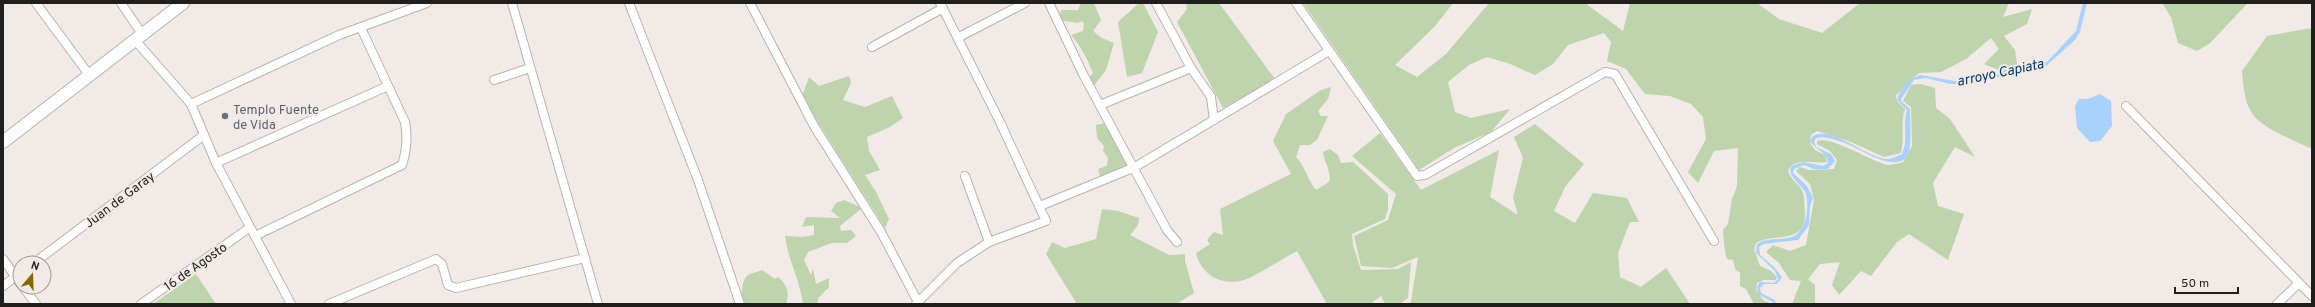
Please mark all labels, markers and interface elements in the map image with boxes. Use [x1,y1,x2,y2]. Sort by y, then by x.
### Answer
water label: arroyo Capiata [1955,56,2046,91]
place label: Templo Fuente de Vida [233,103,319,134]
marker: Templo Fuente de Vida [220,111,230,121]
street label: Juan de Garay [82,169,159,232]
street label: 16 de Agosto [161,240,231,295]
north arrow [12,255,52,295]
text: N [29,259,41,274]
scale bar [2175,269,2238,295]
text: 50 m [2181,276,2209,292]

